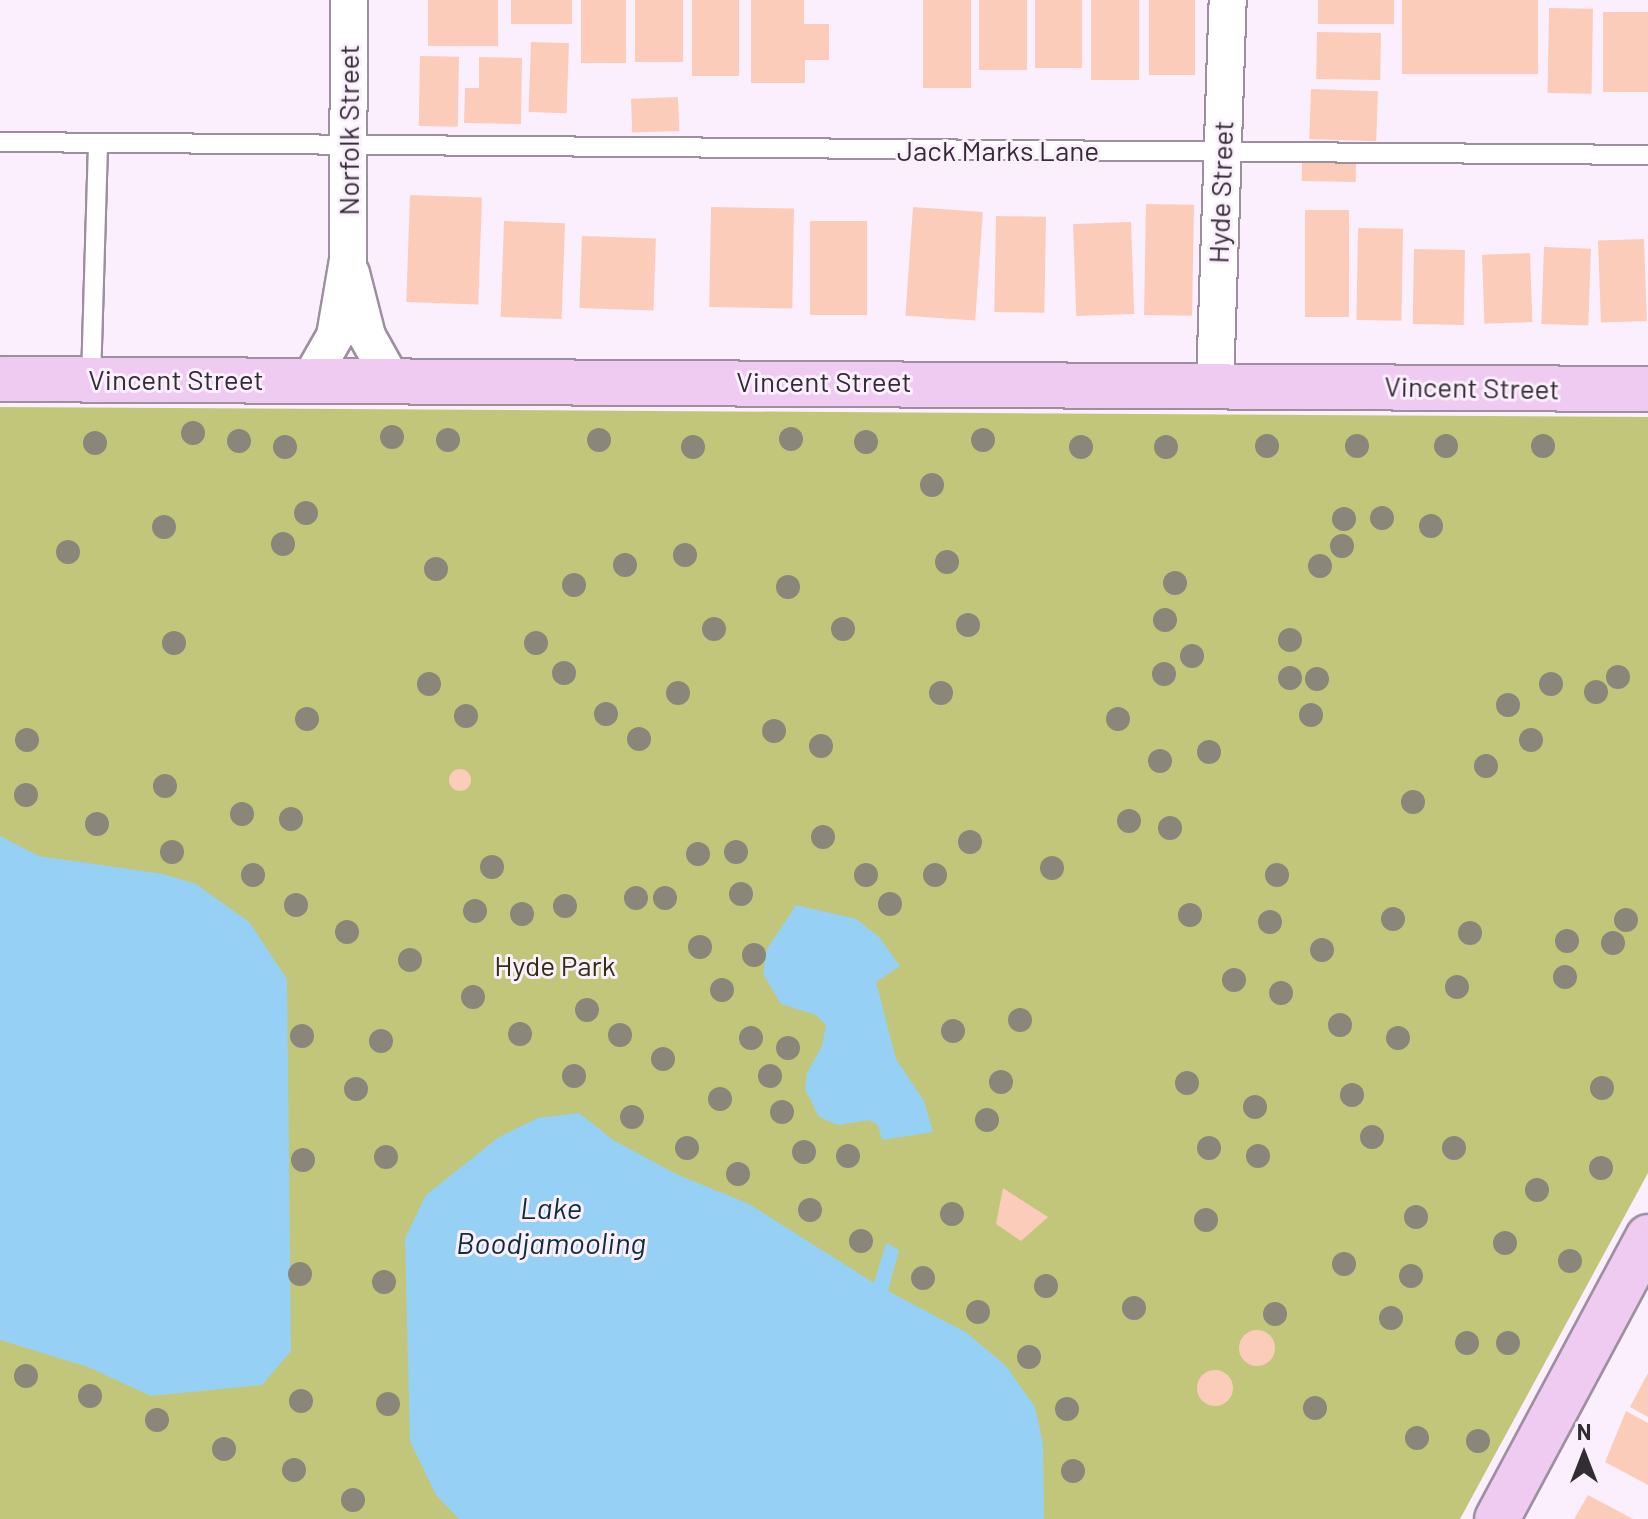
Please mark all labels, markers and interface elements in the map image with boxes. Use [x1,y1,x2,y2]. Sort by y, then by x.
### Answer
street label: Norfolk Street [331,44,365,216]
street label: Hyde Street [1201,120,1239,264]
street label: Jack Marks Lane [897,133,1099,167]
street label: Vincent Street [88,362,264,396]
street label: Vincent Street [736,364,912,398]
street label: Vincent Street [1384,369,1560,405]
park label: Hyde Park [494,948,616,982]
water label: Lake Boodjamooling [456,1189,646,1260]
north arrow [1544,1415,1624,1495]
text: N [1577,1418,1591,1444]

